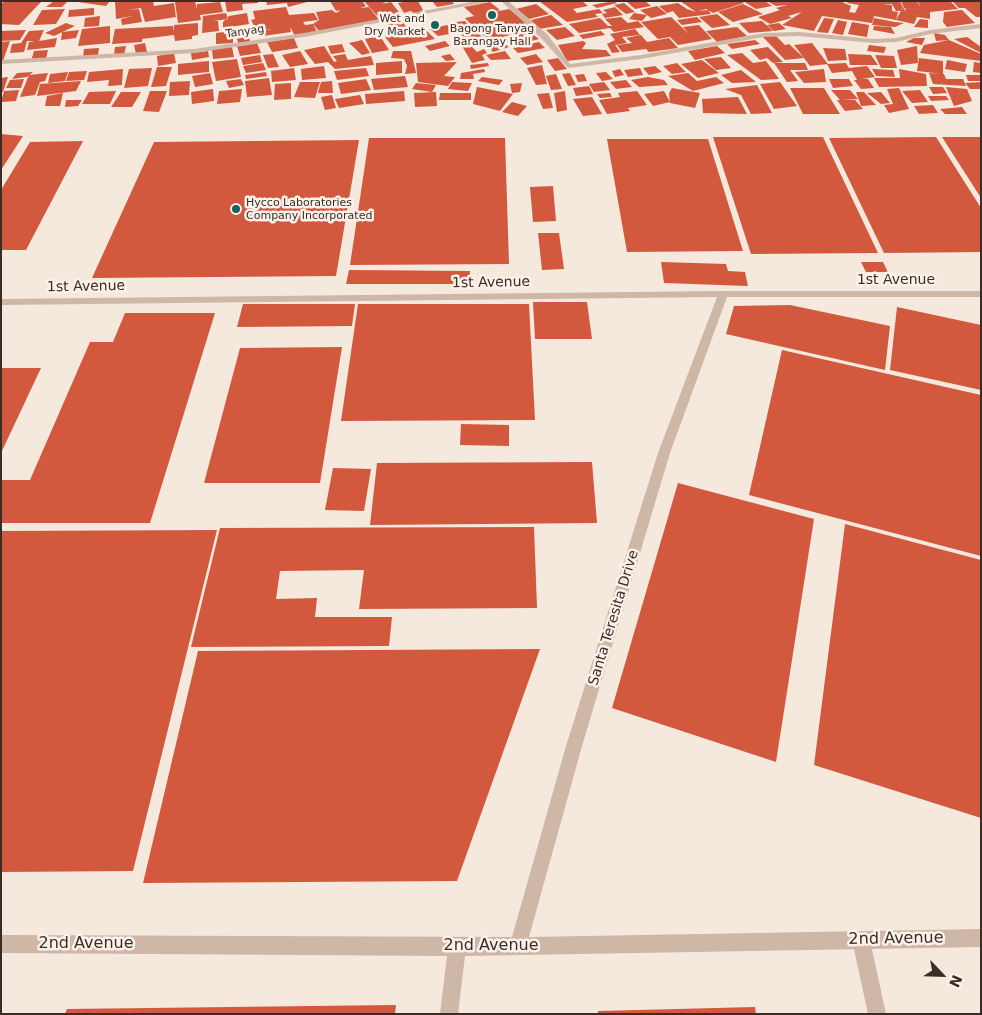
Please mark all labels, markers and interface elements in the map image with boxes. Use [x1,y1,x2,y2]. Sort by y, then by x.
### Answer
marker: Bagong Tanyag Barangay Hall [486,9,498,21]
place label: Wet and Dry Market [364,12,425,38]
marker: Wet and Dry Market [429,19,441,31]
place label: Bagong Tanyag Barangay Hall [450,22,534,48]
street label: Tanyag [225,23,265,41]
place label: Hycco Laboratories Company Incorporated [246,196,372,222]
marker: Hycco Laboratories Company Incorporated [230,203,242,215]
street label: 1st Avenue [857,272,935,288]
street label: 1st Avenue [452,274,530,292]
street label: 1st Avenue [47,278,125,296]
street label: Santa Teresita Drive [585,548,643,688]
street label: 2nd Avenue [848,929,944,949]
street label: 2nd Avenue [38,934,134,954]
street label: 2nd Avenue [443,936,539,956]
north arrow [917,950,967,1000]
text: N [946,972,965,990]

